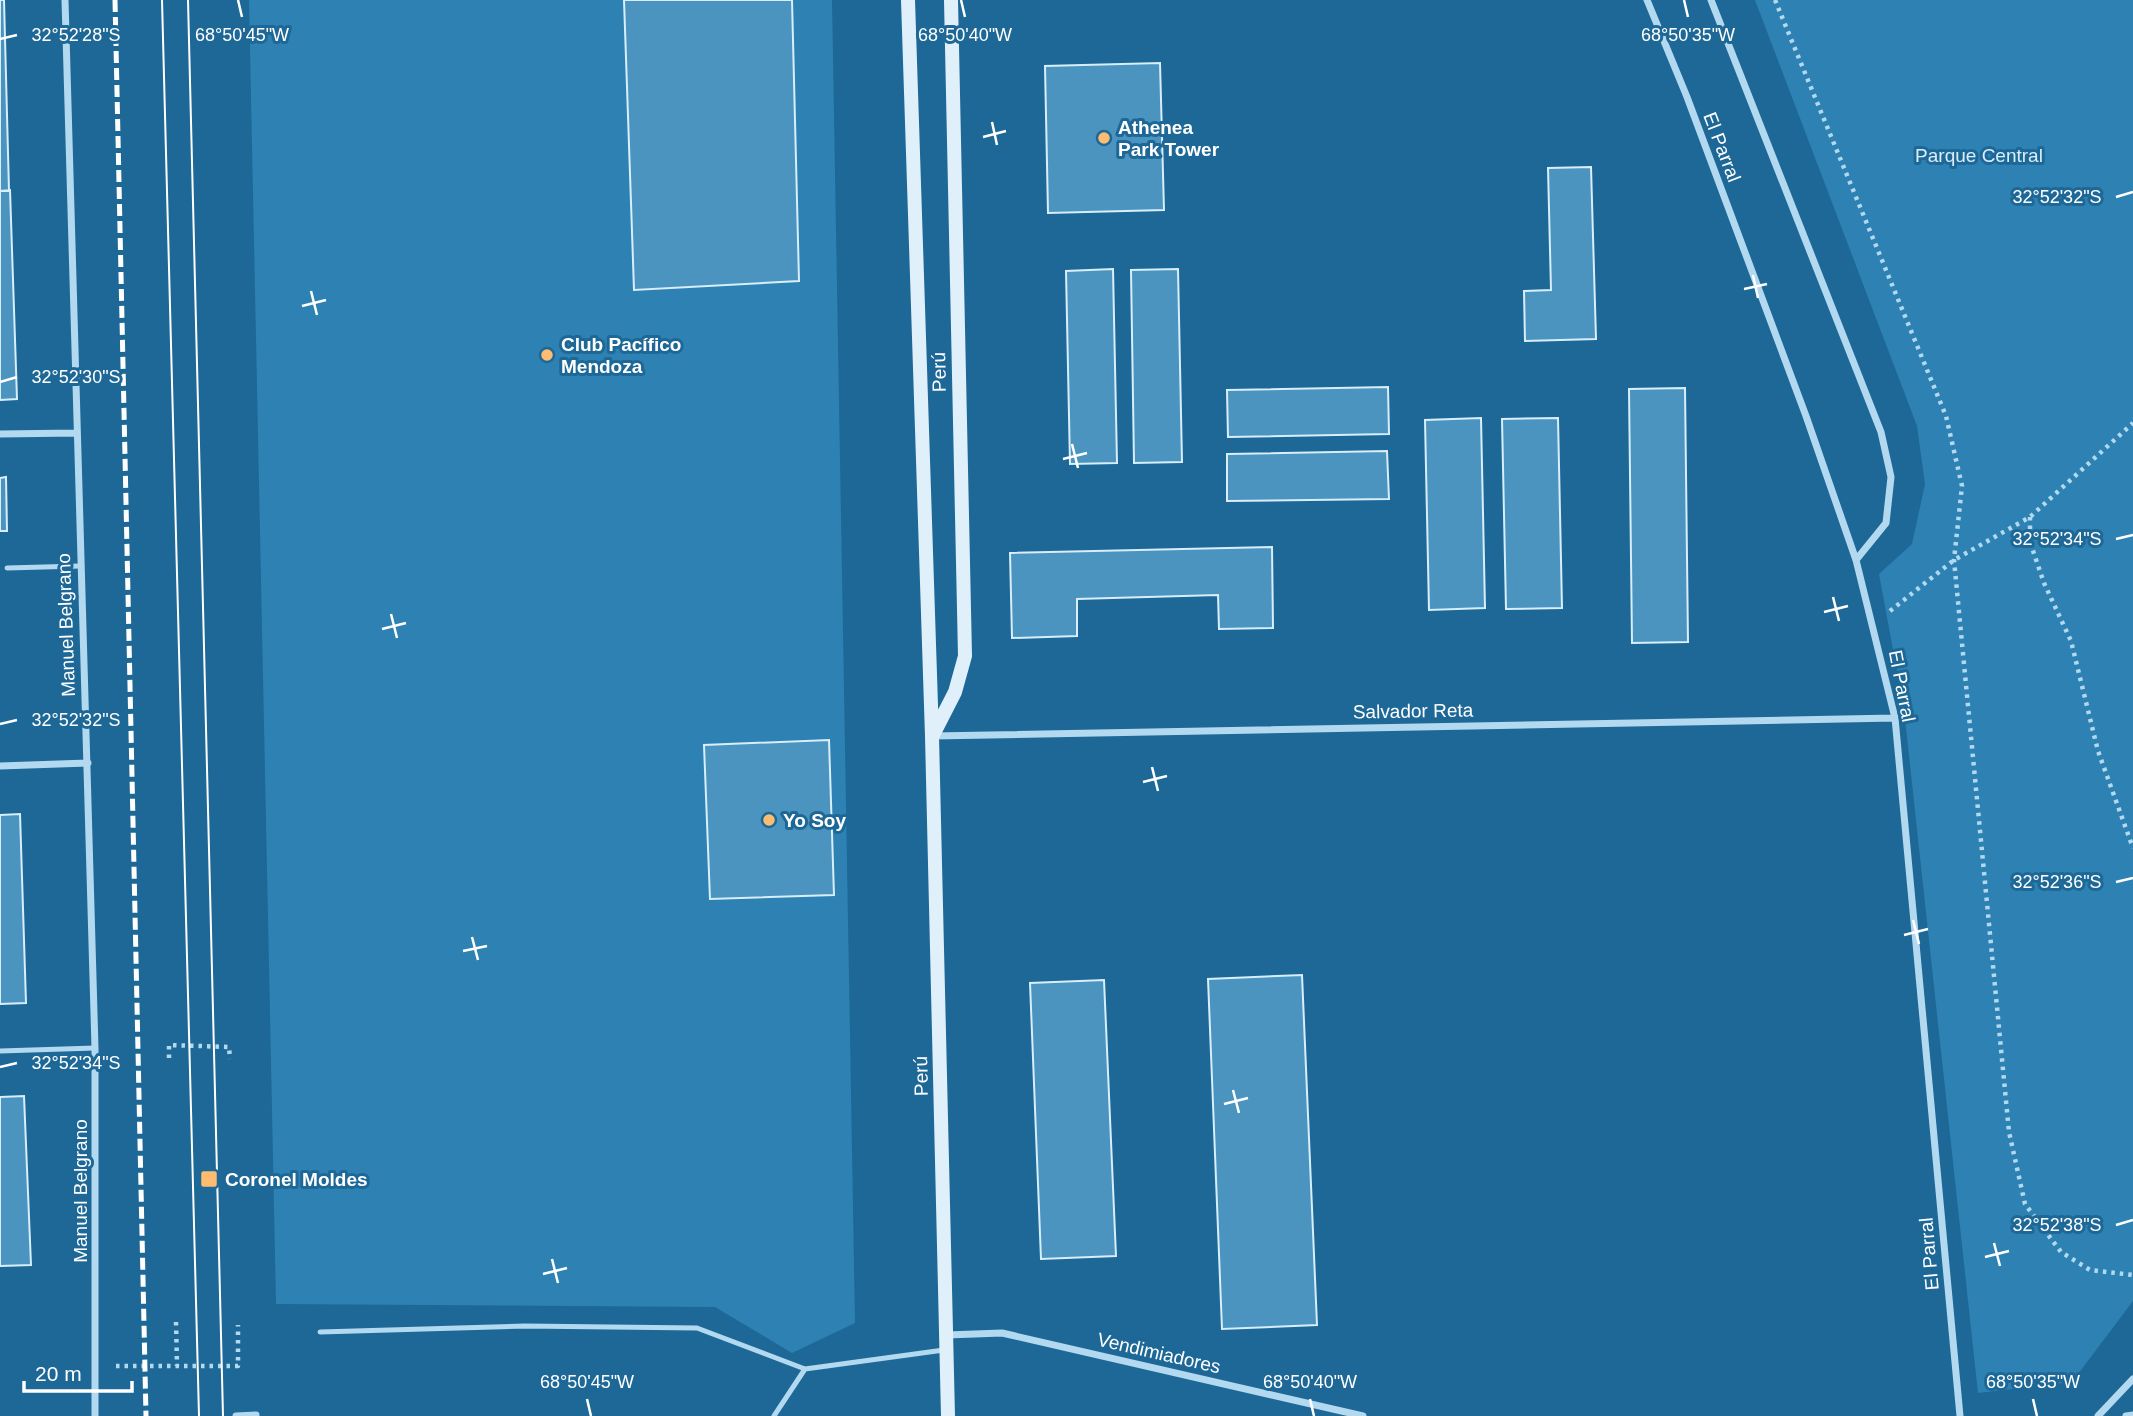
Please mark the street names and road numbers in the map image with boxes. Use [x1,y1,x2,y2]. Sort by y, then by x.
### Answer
street label: El Parral [1699,109,1745,185]
street label: Perú [928,352,950,392]
street label: Manuel Belgrano [53,553,79,697]
street label: El Parral [1885,648,1919,724]
street label: Salvador Reta [1353,699,1474,723]
street label: Perú [910,1056,932,1096]
street label: Manuel Belgrano [70,1119,91,1263]
street label: El Parral [1915,1217,1943,1291]
street label: Vendimiadores [1095,1329,1223,1377]

